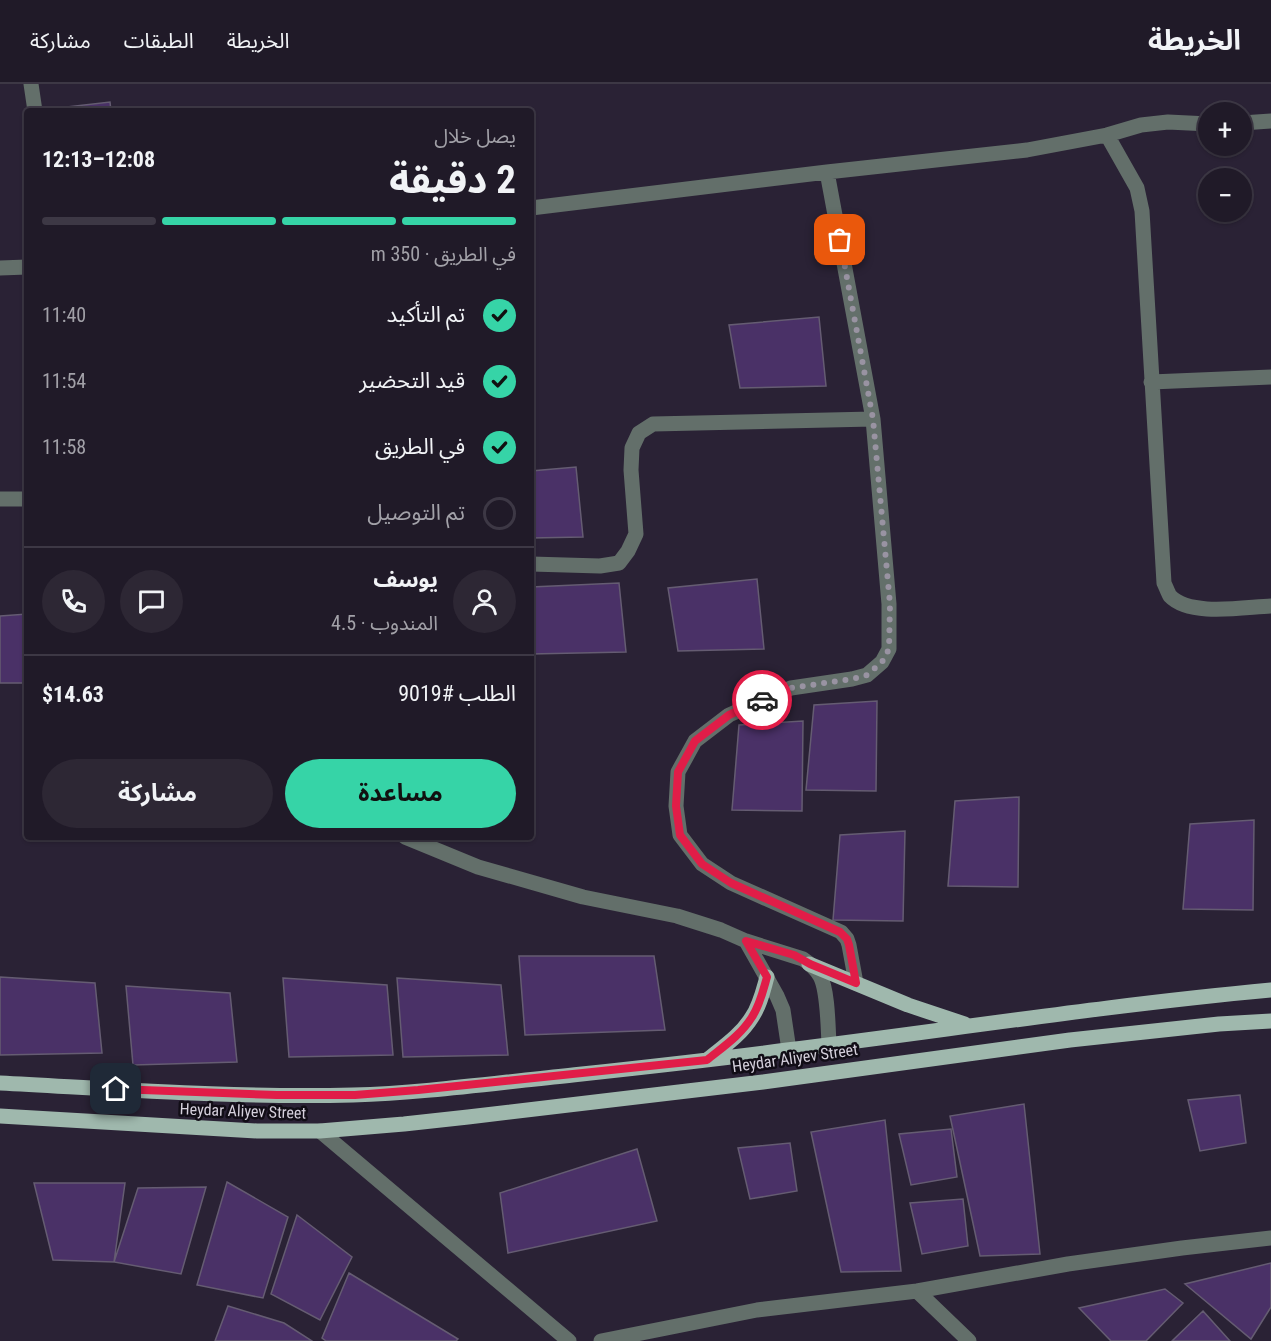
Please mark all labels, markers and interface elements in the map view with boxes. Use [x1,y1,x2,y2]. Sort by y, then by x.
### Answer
text: الخريطة [1148,24,1241,57]
text: مشاركة [30,29,91,53]
text: الطبقات [124,29,194,53]
text: الخريطة [227,29,290,53]
map controls [1198,102,1252,222]
button: + [1198,102,1252,156]
text: يصل خلال [434,124,516,148]
text: 12:08–12:13 [42,147,155,172]
text: 2 دقيقة [389,157,516,203]
button: − [1198,168,1252,222]
pin [814,214,865,265]
icon: bag [823,223,856,256]
text: في الطريق · 350 m [371,242,516,266]
icon: check [483,299,516,332]
text: تم التأكيد [387,302,465,327]
text: 11:40 [42,303,86,327]
icon: check [483,365,516,398]
text: قيد التحضير [359,368,465,393]
text: 11:54 [42,369,86,393]
icon: check [483,431,516,464]
text: في الطريق [375,434,465,459]
text: 11:58 [42,435,86,459]
text: تم التوصيل [367,500,465,525]
text: يوسف [373,567,438,592]
button: phone [42,570,105,633]
button: chat [120,570,183,633]
button: person [453,570,516,633]
text: المندوب · 4.5 [331,611,438,635]
courier [732,670,792,730]
text: الطلب #9019 [398,681,516,706]
text: $14.63 [42,682,104,707]
icon: car [746,684,779,717]
button: مشاركة [42,759,273,828]
button: مساعدة [285,759,516,828]
street label: Heydar Aliyev Street [731,1040,859,1076]
pin [90,1063,141,1114]
icon: home [99,1072,132,1105]
street label: Heydar Aliyev Street [179,1099,307,1123]

